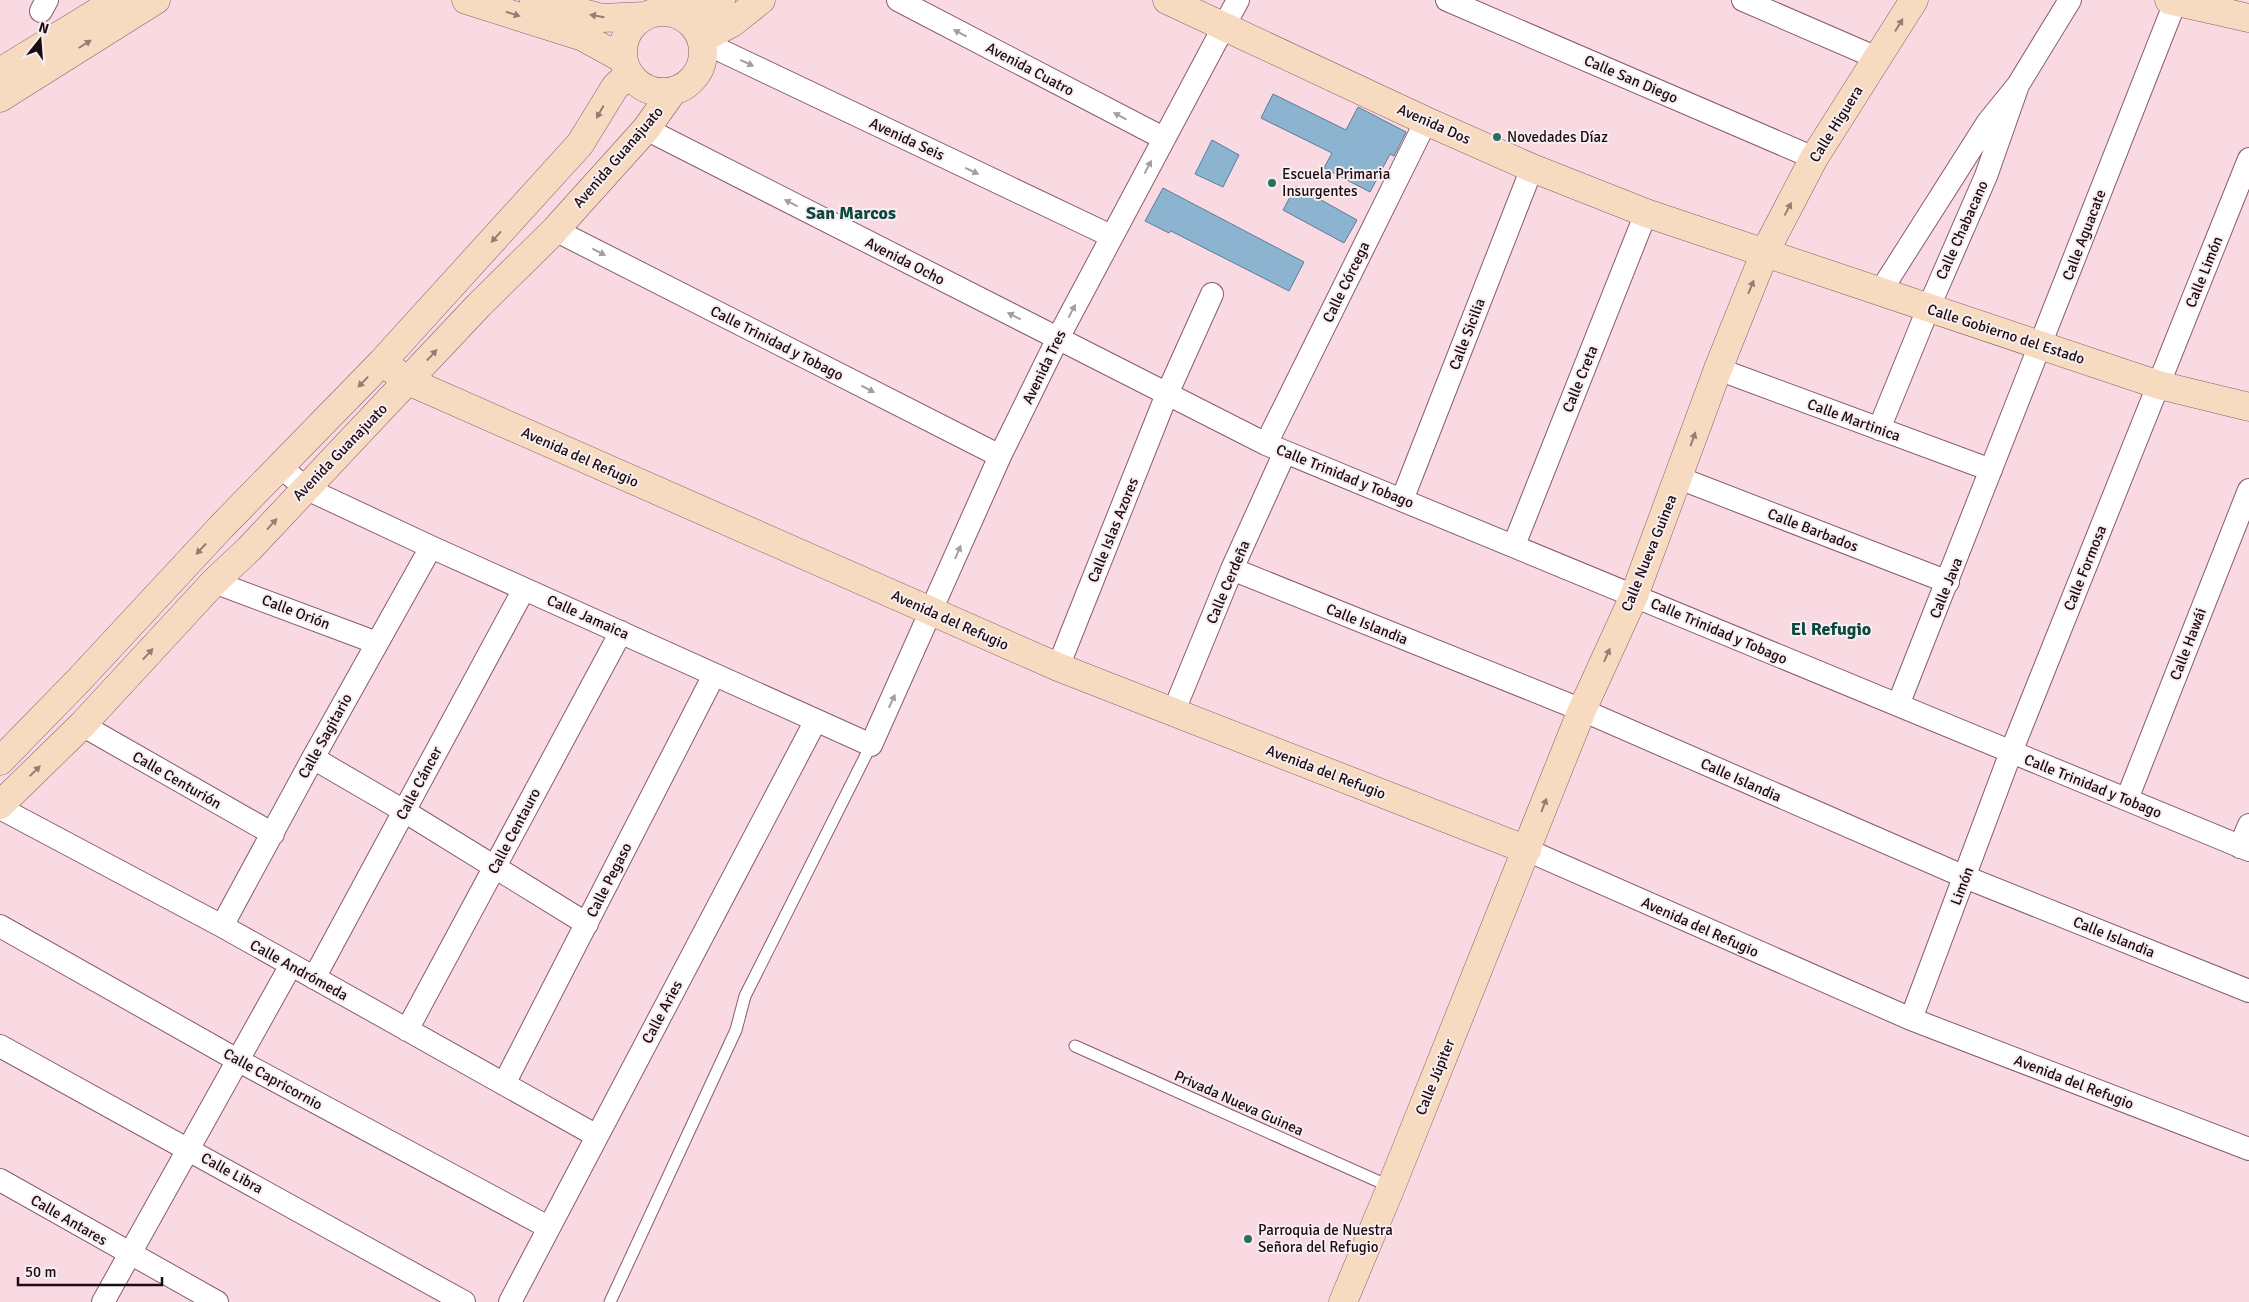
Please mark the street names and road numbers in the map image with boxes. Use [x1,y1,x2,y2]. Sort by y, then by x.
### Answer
street label: Avenida Cuatro [983,38,1077,100]
street label: Calle San Diego [1581,51,1681,107]
street label: Calle Higuera [1805,82,1867,166]
street label: Avenida Dos [1395,100,1474,148]
street label: Avenida Guanajuato [569,103,667,211]
street label: Avenida Seis [867,114,948,164]
street label: Calle Chabacano [1932,177,1992,282]
street label: Calle Aguacate [2058,187,2110,283]
street label: Avenida Ocho [862,233,948,289]
street label: Calle Limón [2182,234,2226,310]
street label: Calle Córcega [1319,239,1373,325]
street label: Calle Sicilia [1445,296,1489,372]
street label: Calle Gobierno del Estado [1925,300,2087,368]
street label: Calle Trinidad y Tobago [708,302,847,384]
street label: Avenida Tres [1018,327,1070,407]
street label: Calle Creta [1558,343,1602,415]
street label: Calle Martinica [1805,395,1903,445]
street label: Avenida Guanajuato [289,400,391,504]
street label: Avenida del Refugio [519,423,642,491]
street label: Calle Trinidad y Tobago [1274,440,1417,512]
street label: Calle Islas Azores [1084,475,1142,585]
street label: Calle Nueva Guinea [1617,492,1681,614]
street label: Calle Barbados [1765,504,1861,556]
street label: Calle Formosa [2060,523,2110,613]
street label: Calle Cerdeña [1202,538,1254,626]
street label: Calle Java [1926,555,1966,621]
street label: Avenida del Refugio [889,586,1012,654]
street label: Calle Orión [259,591,333,633]
street label: Calle Jamaica [544,591,632,643]
street label: Calle Trinidad y Tobago [1648,594,1790,668]
street label: Calle Islandia [1323,599,1411,649]
street label: Calle Hawái [2166,605,2210,683]
street label: Calle Sagitario [294,690,356,782]
street label: Avenida del Refugio [1264,741,1389,803]
street label: Calle Cáncer [392,743,446,823]
street label: Calle Centurión [129,747,225,813]
street label: Calle Trinidad y Tobago [2022,750,2165,822]
street label: Calle Islandia [1698,754,1784,806]
street label: Calle Centauro [484,785,544,877]
street label: Calle Pegaso [583,839,636,920]
street label: Limón [1947,864,1977,908]
street label: Avenida del Refugio [1639,893,1762,961]
street label: Calle Islandia [2070,912,2158,962]
street label: Calle Andrómeda [247,936,351,1004]
street label: Calle Aries [638,977,686,1047]
street label: Calle Júpiter [1412,1036,1459,1118]
street label: Calle Capricornio [220,1044,326,1114]
street label: Avenida del Refugio [2012,1051,2137,1113]
street label: Privada Nueva Guinea [1172,1066,1306,1140]
street label: Calle Libra [198,1149,266,1197]
street label: Calle Antares [28,1191,111,1249]

